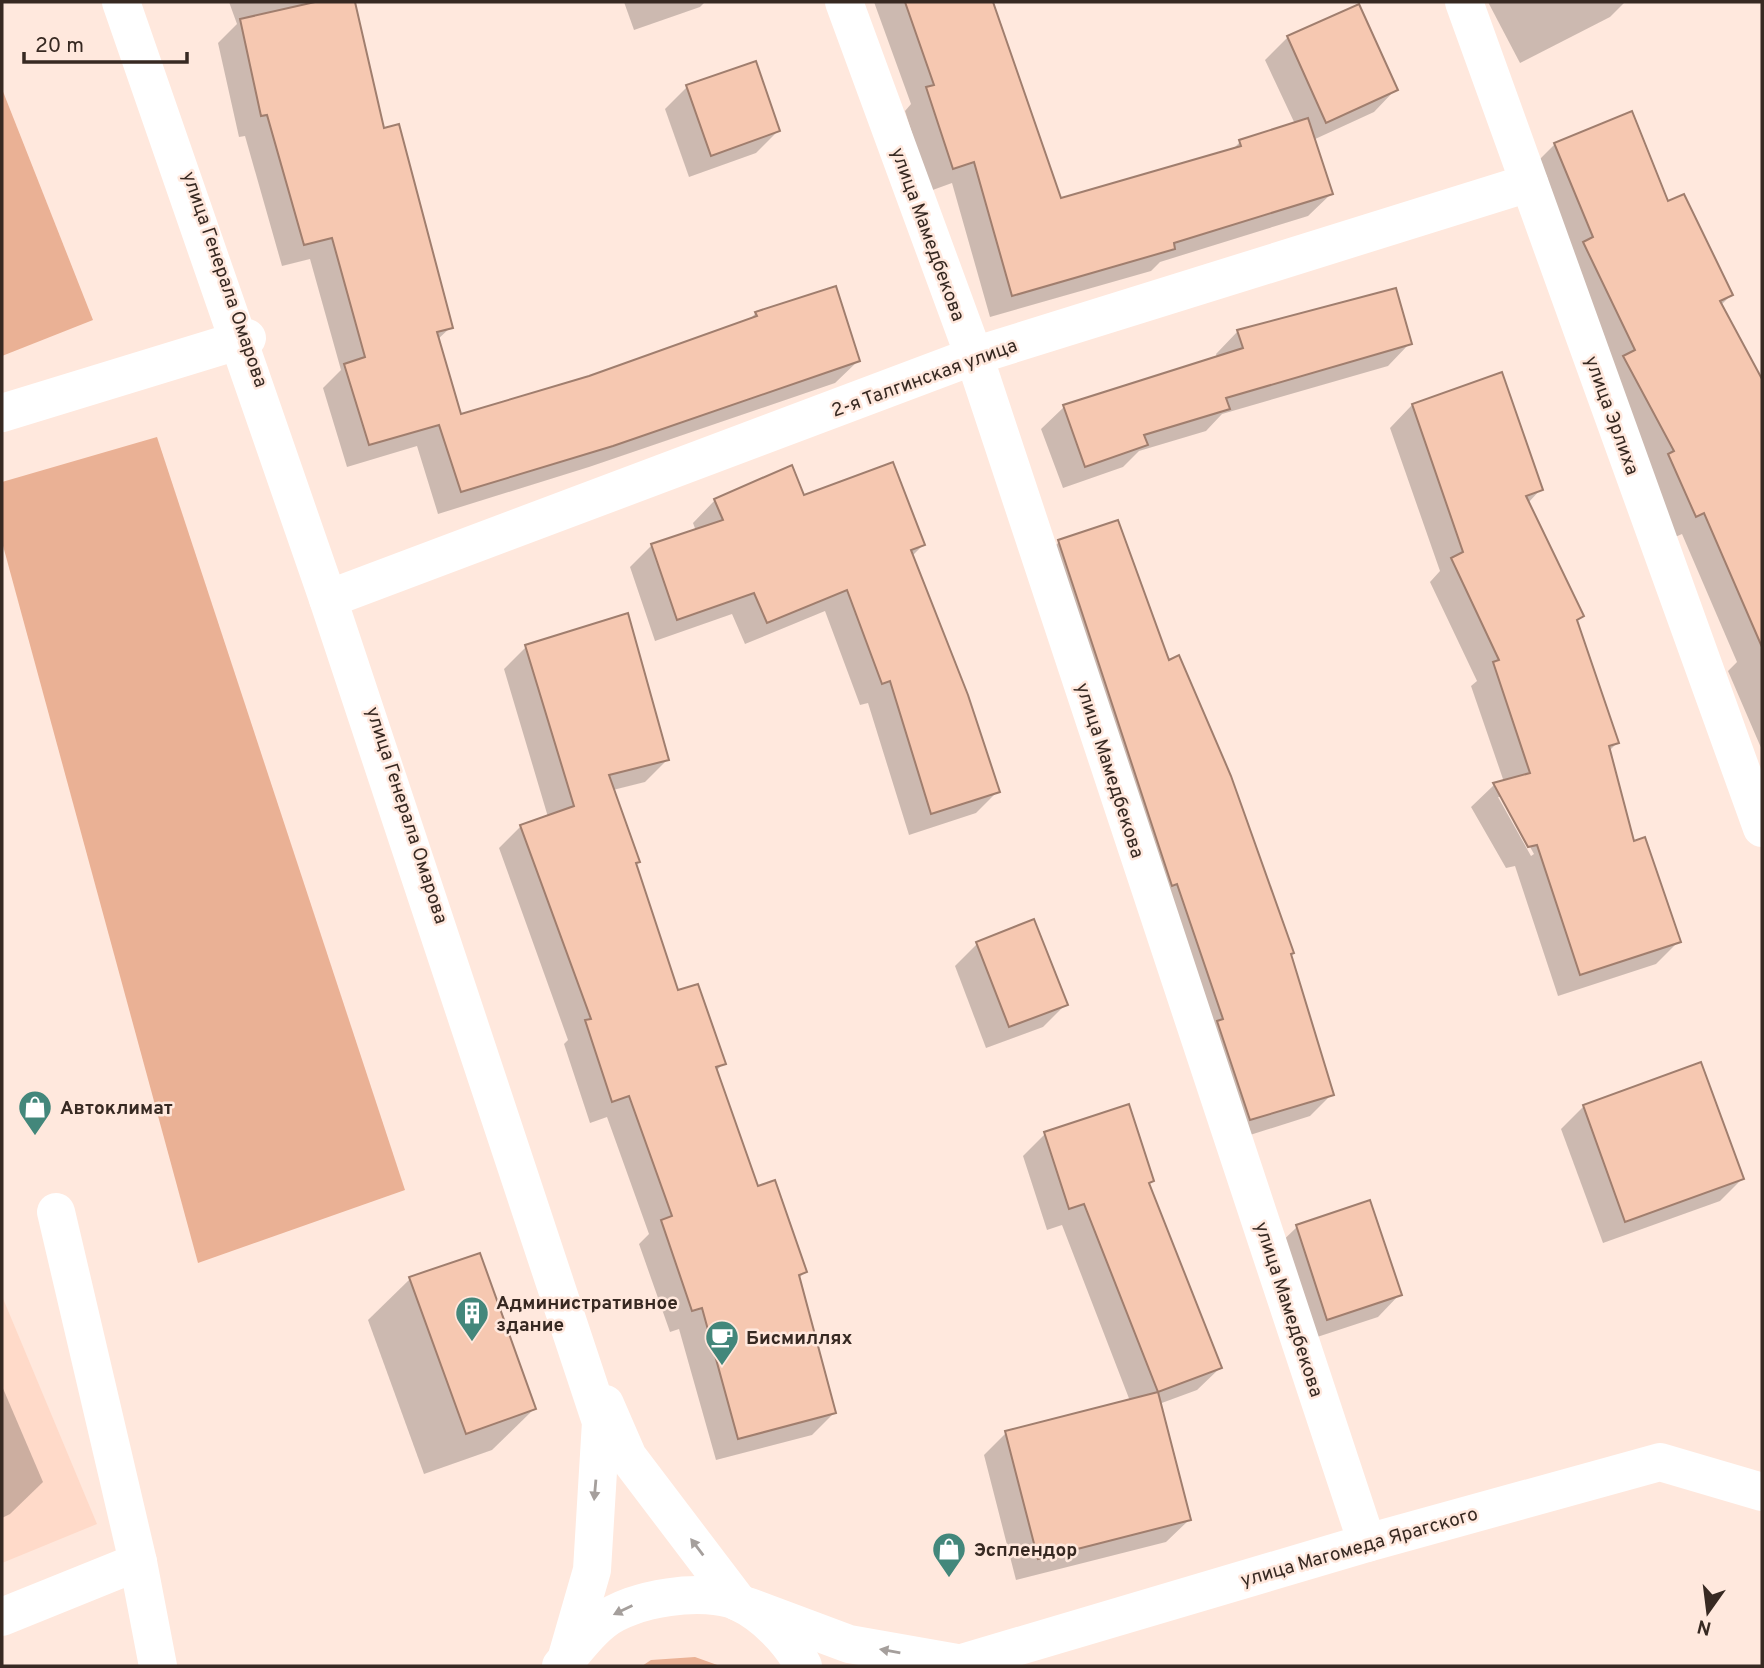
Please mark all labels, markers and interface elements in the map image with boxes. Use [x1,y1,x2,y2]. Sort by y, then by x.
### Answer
scale bar [24,21,187,65]
text: 20 m [35,33,84,60]
street label: улица Мамедбекова [885,145,970,325]
street label: улица Генерала Омарова [176,169,272,391]
street label: 2-я Талгинская улица [828,334,1021,424]
street label: улица Эрлиха [1578,353,1644,478]
street label: улица Мамедбекова [1069,680,1149,861]
street label: улица Генерала Омарова [360,704,453,927]
shop icon: Автоклимат [16,1088,54,1137]
place label: Автоклимат [60,1097,173,1121]
street label: улица Мамедбекова [1248,1219,1328,1400]
place label: Административное здание [496,1292,678,1338]
building icon: Административное здание [453,1294,491,1343]
cafe icon: Бисмиллях [703,1318,741,1367]
place label: Бисмиллях [746,1327,852,1351]
one-way arrow [590,1479,601,1501]
street label: улица Магомеда Ярагского [1238,1503,1481,1593]
shop icon: Эсплендор [930,1530,968,1579]
one-way arrow [689,1539,704,1557]
place label: Эсплендор [974,1539,1077,1563]
north arrow [1673,1577,1743,1647]
one-way arrow [613,1605,633,1616]
text: N [1695,1613,1714,1640]
one-way arrow [879,1645,901,1656]

